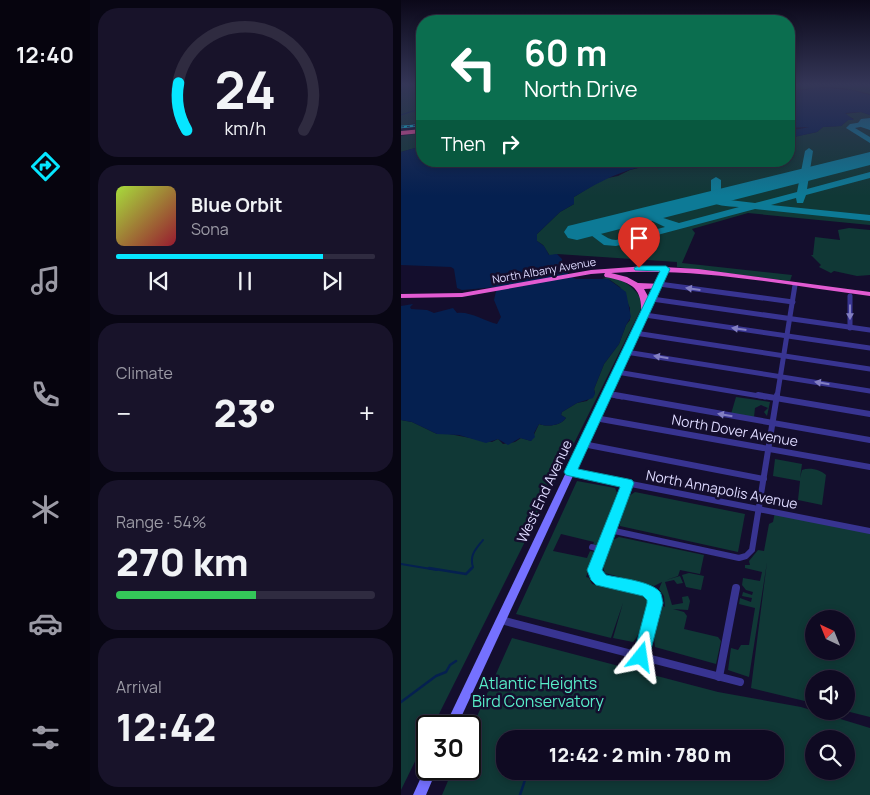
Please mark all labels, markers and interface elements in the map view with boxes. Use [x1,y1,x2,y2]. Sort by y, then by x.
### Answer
text: 60 m [524,29,607,77]
icon: left [441,35,506,100]
text: 12:40 [16,40,74,70]
text: 24 [215,54,276,125]
text: North Drive [524,74,638,104]
text: km/h [225,116,266,140]
icon: right [496,130,524,158]
text: Then [441,131,486,157]
icon: directions [28,149,63,184]
text: Blue Orbit [191,192,283,218]
pin [618,217,660,268]
text: Sona [191,218,229,240]
icon: arrive [625,224,653,252]
street label: North Albany Avenue [491,253,598,287]
icon: music [28,263,63,298]
icon: previous [145,267,173,295]
icon: pause [231,267,259,295]
icon: next [318,267,346,295]
one-way arrow [684,285,700,293]
one-way arrow [846,304,854,320]
one-way arrow [731,325,747,333]
one-way arrow [653,353,669,361]
text: Climate [116,362,173,384]
icon: phone [28,377,63,412]
one-way arrow [813,379,829,387]
text: 23° [214,386,276,438]
text: − [116,394,131,432]
text: + [359,394,375,432]
street label: North Dover Avenue [670,410,800,450]
one-way arrow [717,410,733,418]
street label: West End Avenue [512,436,576,546]
street label: North Annapolis Avenue [645,465,799,513]
icon: climate [28,492,63,527]
text: Range · 54% [116,511,206,533]
text: 270 km [116,535,249,587]
icon: car [28,606,63,641]
north arrow [805,610,855,660]
map controls [805,610,855,780]
position arrow [614,630,666,682]
button: sound [805,670,855,720]
park label: Atlantic Heights Bird Conservatory [472,672,605,712]
text: Arrival [116,676,162,698]
text: 12:42 [116,700,216,752]
speed limit sign: 30 [416,715,481,780]
icon: filters [28,720,63,755]
button: search [805,730,855,780]
text: 12:42 · 2 min · 780 m [549,742,731,768]

